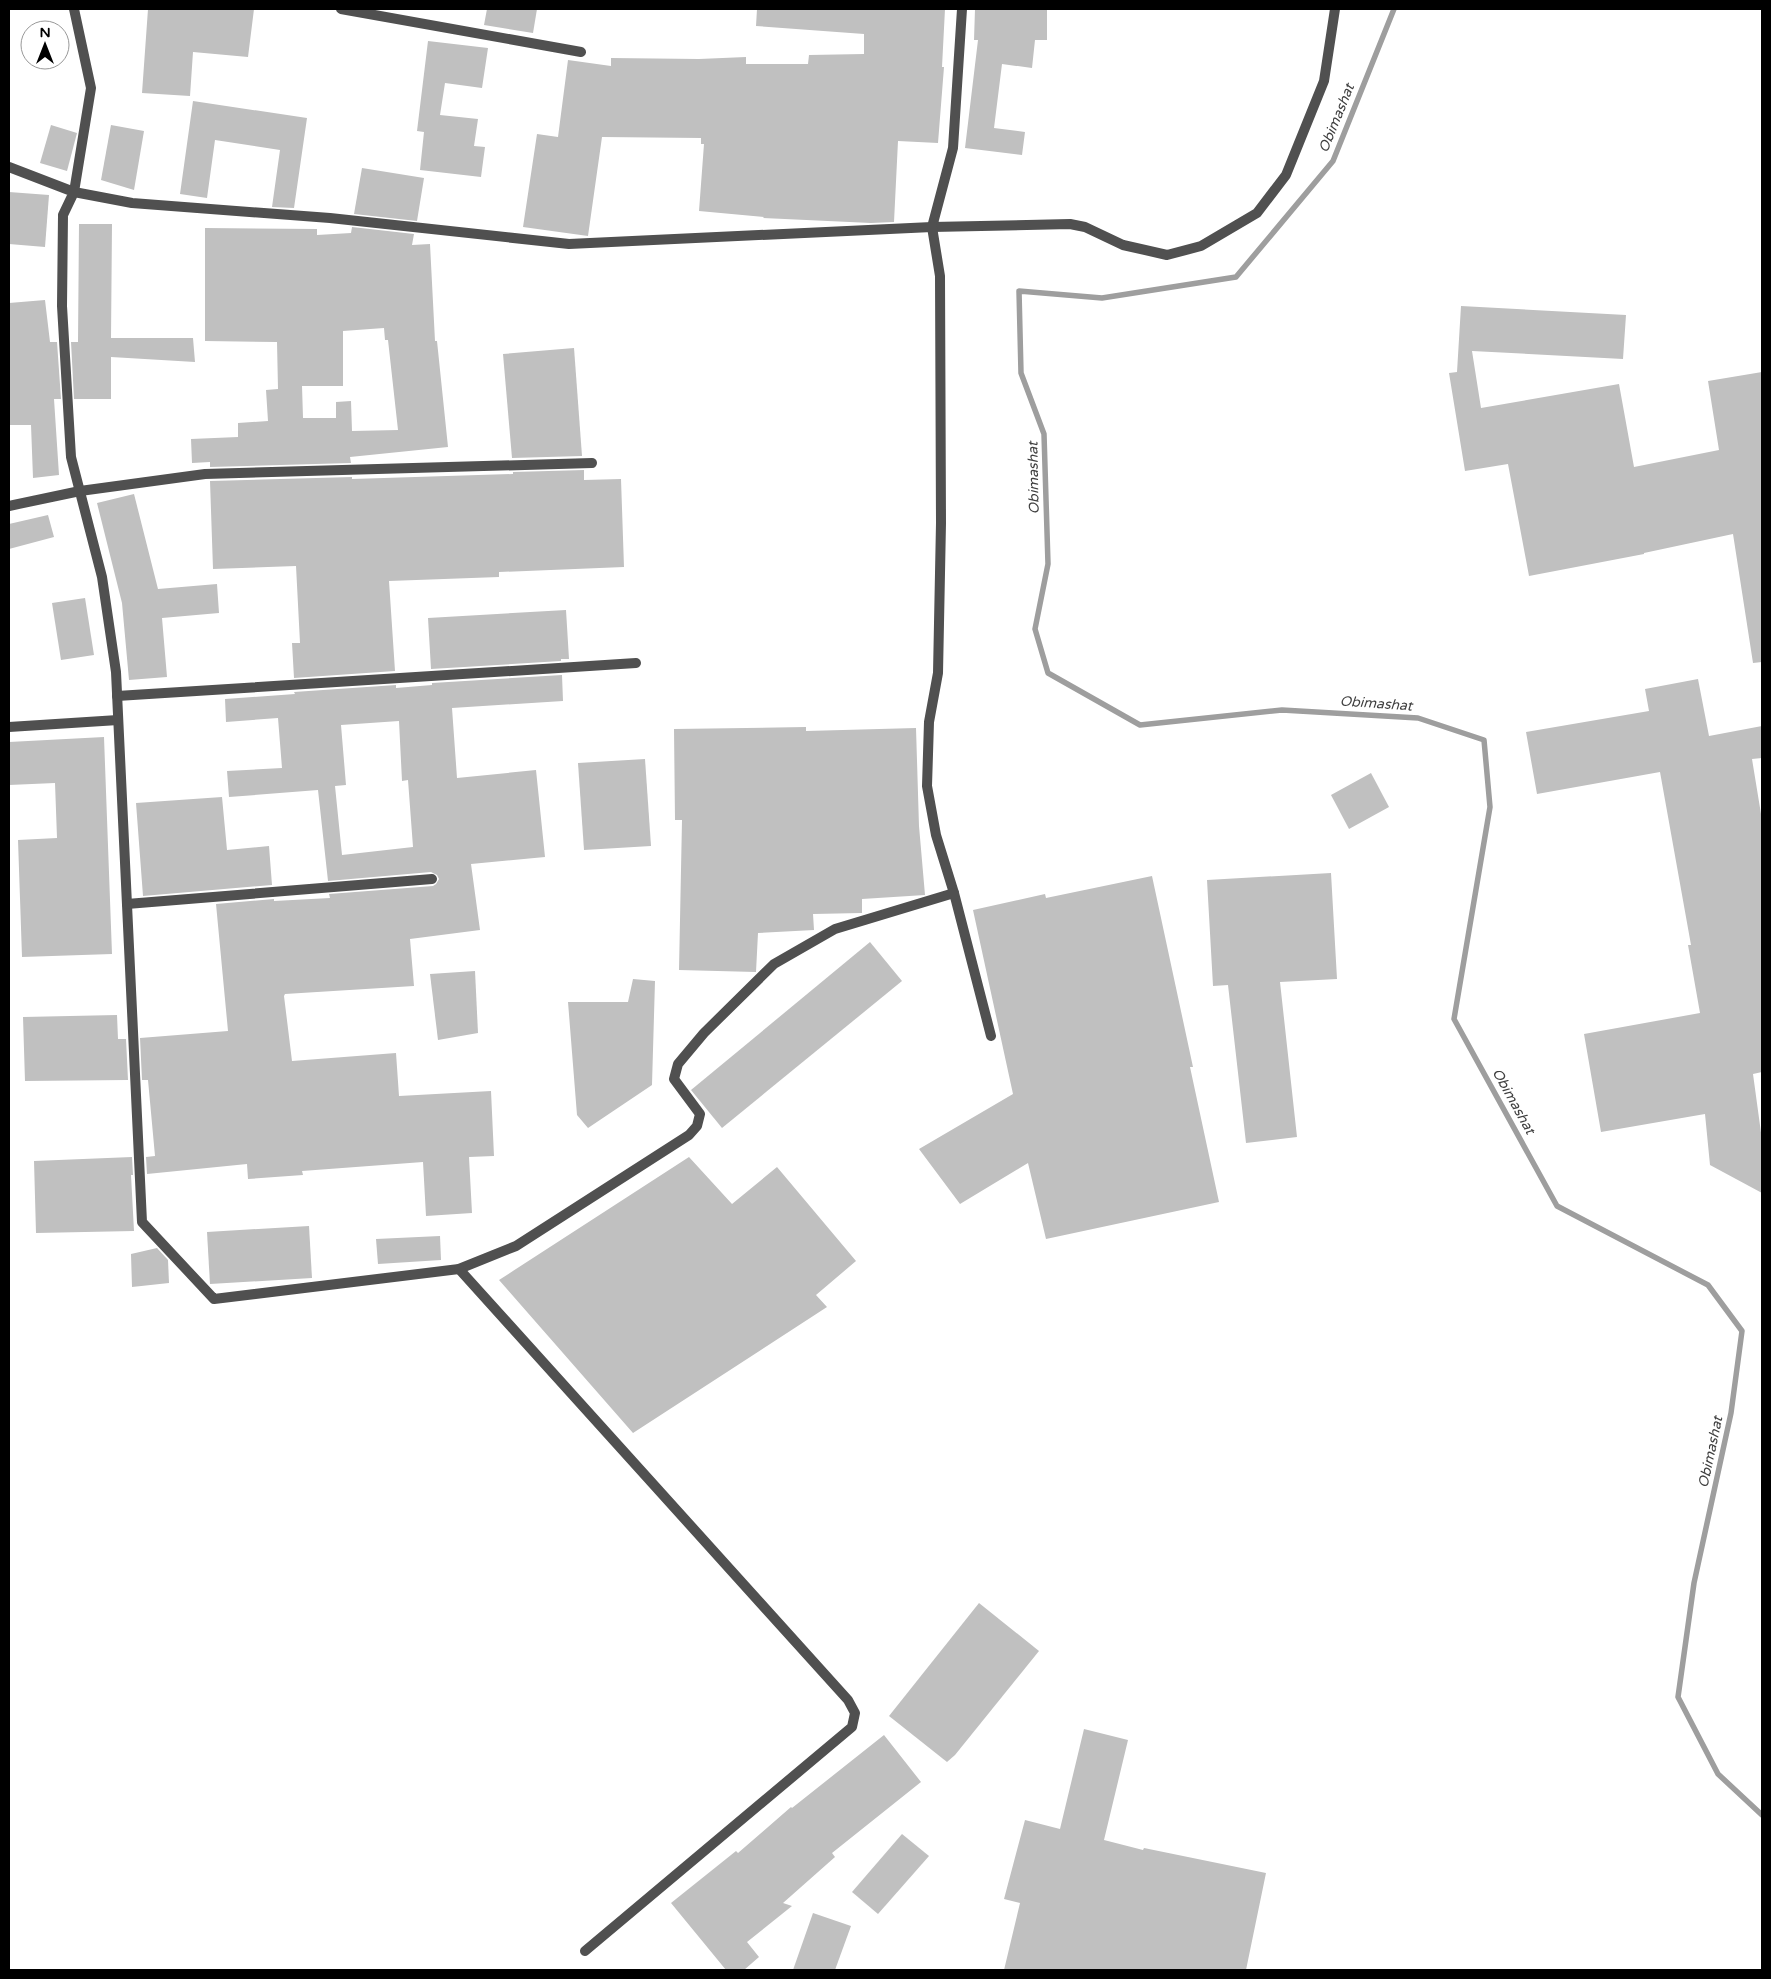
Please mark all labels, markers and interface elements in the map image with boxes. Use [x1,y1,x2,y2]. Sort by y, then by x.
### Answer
north arrow [20,20,70,70]
text: N [39,24,51,41]
water label: Obimashat [1315,80,1359,155]
water label: Obimashat [1024,440,1043,514]
water label: Obimashat [1339,692,1414,715]
water label: Obimashat [1489,1065,1539,1139]
water label: Obimashat [1695,1413,1727,1489]

